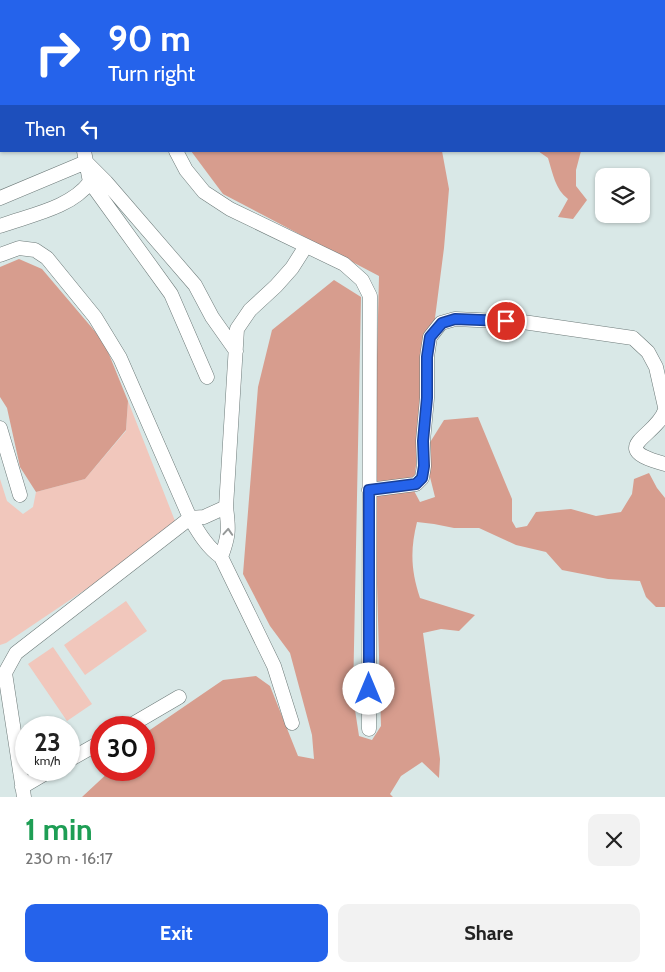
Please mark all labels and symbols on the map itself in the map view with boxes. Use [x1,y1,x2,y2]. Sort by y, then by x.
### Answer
pin [485,300,527,342]
one-way arrow [222,528,233,536]
position arrow [342,662,394,714]
speed limit sign: 30 [90,716,155,781]

